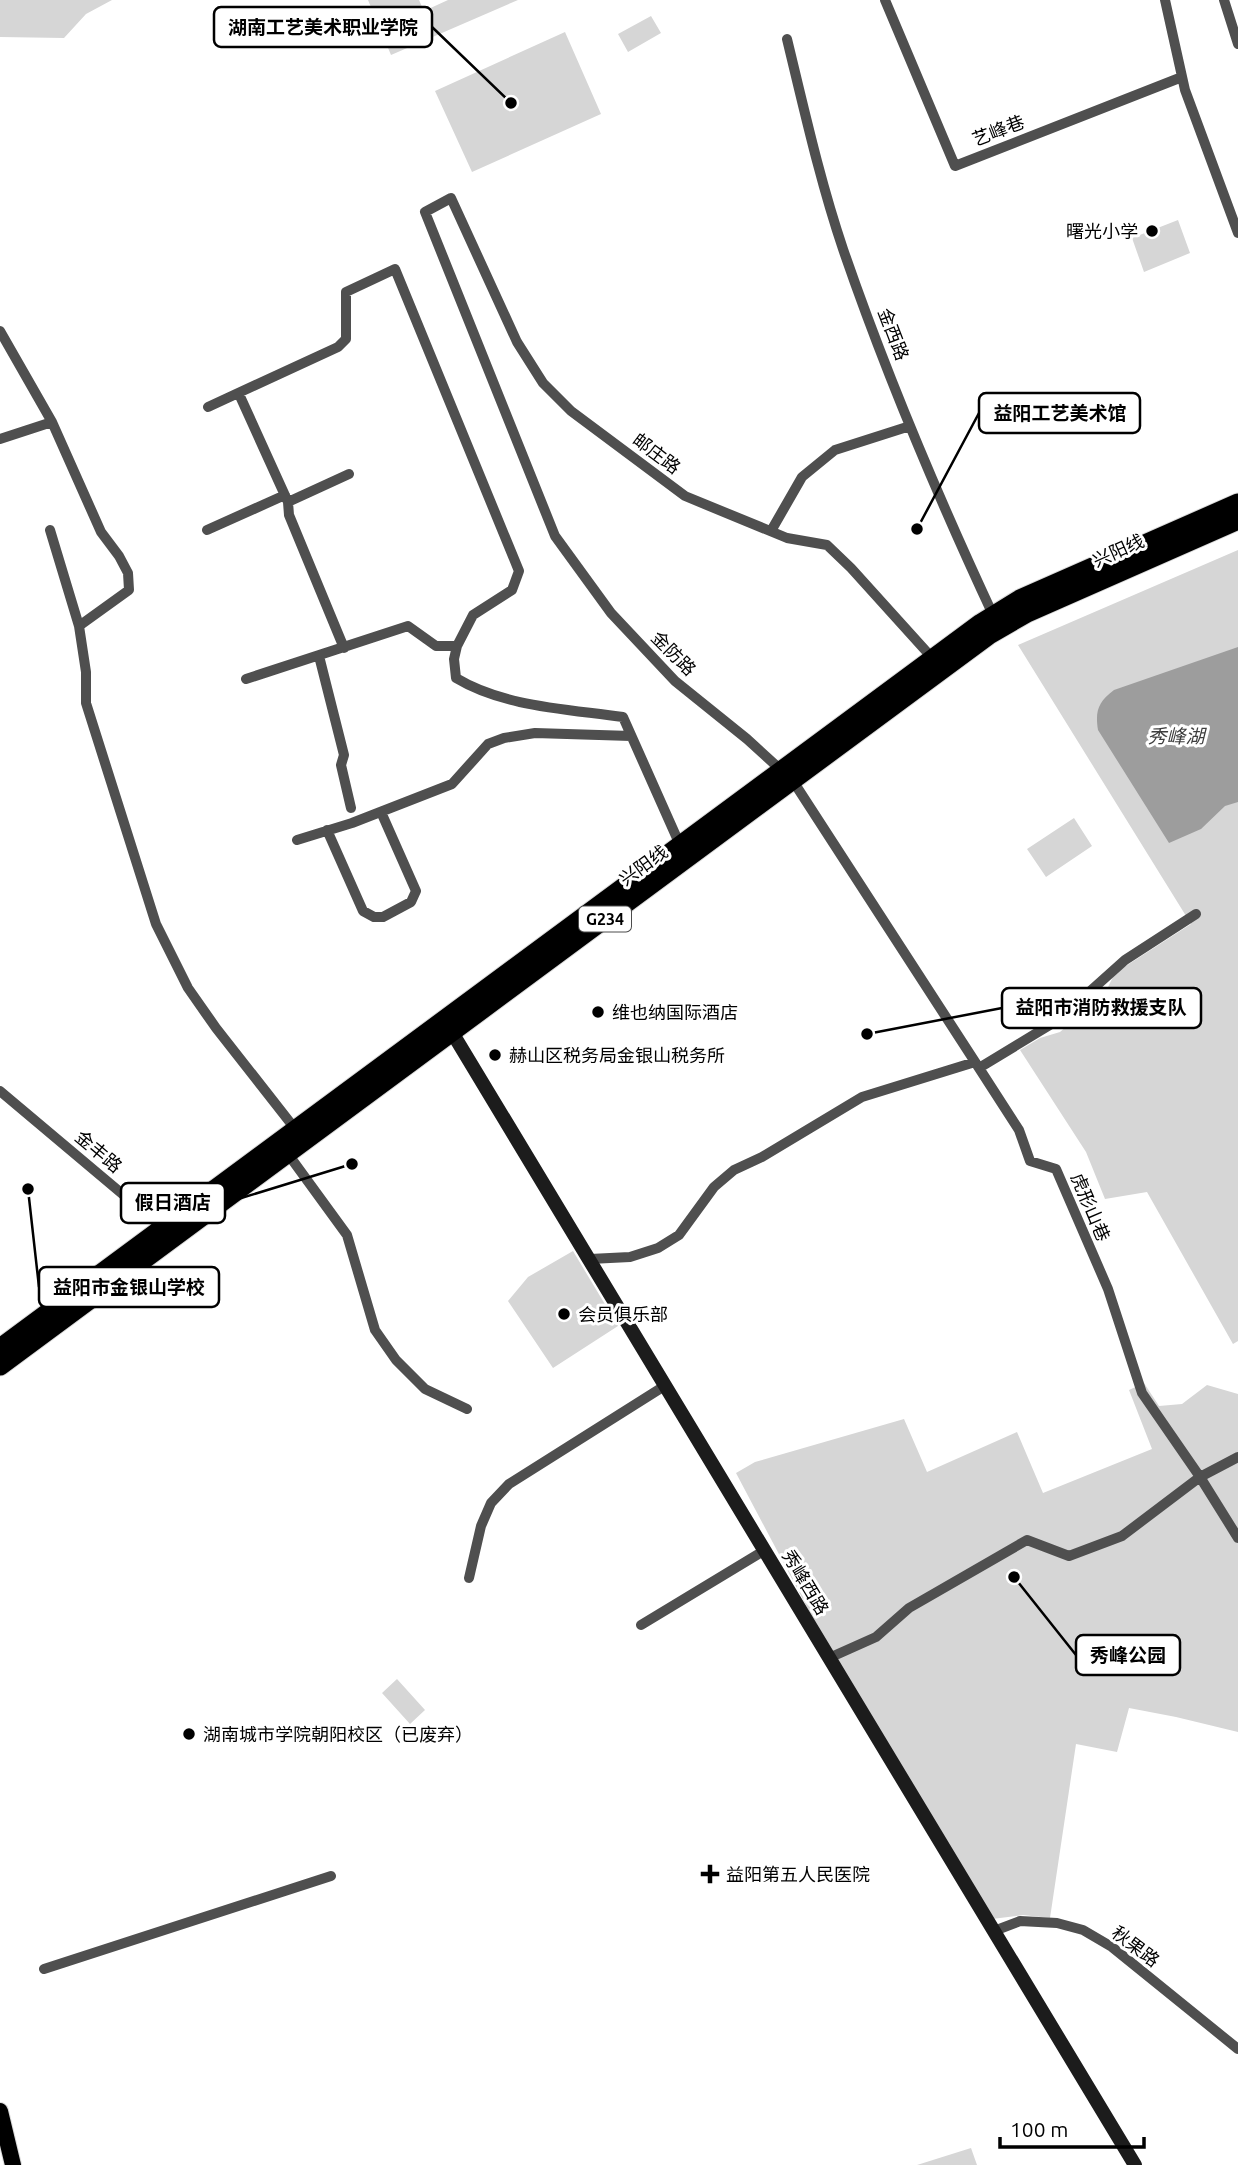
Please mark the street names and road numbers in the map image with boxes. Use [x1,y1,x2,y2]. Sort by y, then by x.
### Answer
street label: 艺峰巷 [969,111,1027,149]
street label: 金西路 [875,305,913,363]
street label: 邮庄路 [629,429,685,477]
street label: 兴阳线 [1089,530,1147,570]
street label: 金防路 [648,627,700,679]
street label: 兴阳线 [615,841,671,889]
road number: G234 [579,906,631,931]
street label: 金丰路 [72,1126,126,1176]
street label: 虎形山巷 [1068,1170,1114,1244]
street label: 秀峰西路 [779,1546,833,1618]
street label: 秋果路 [1108,1922,1164,1970]

